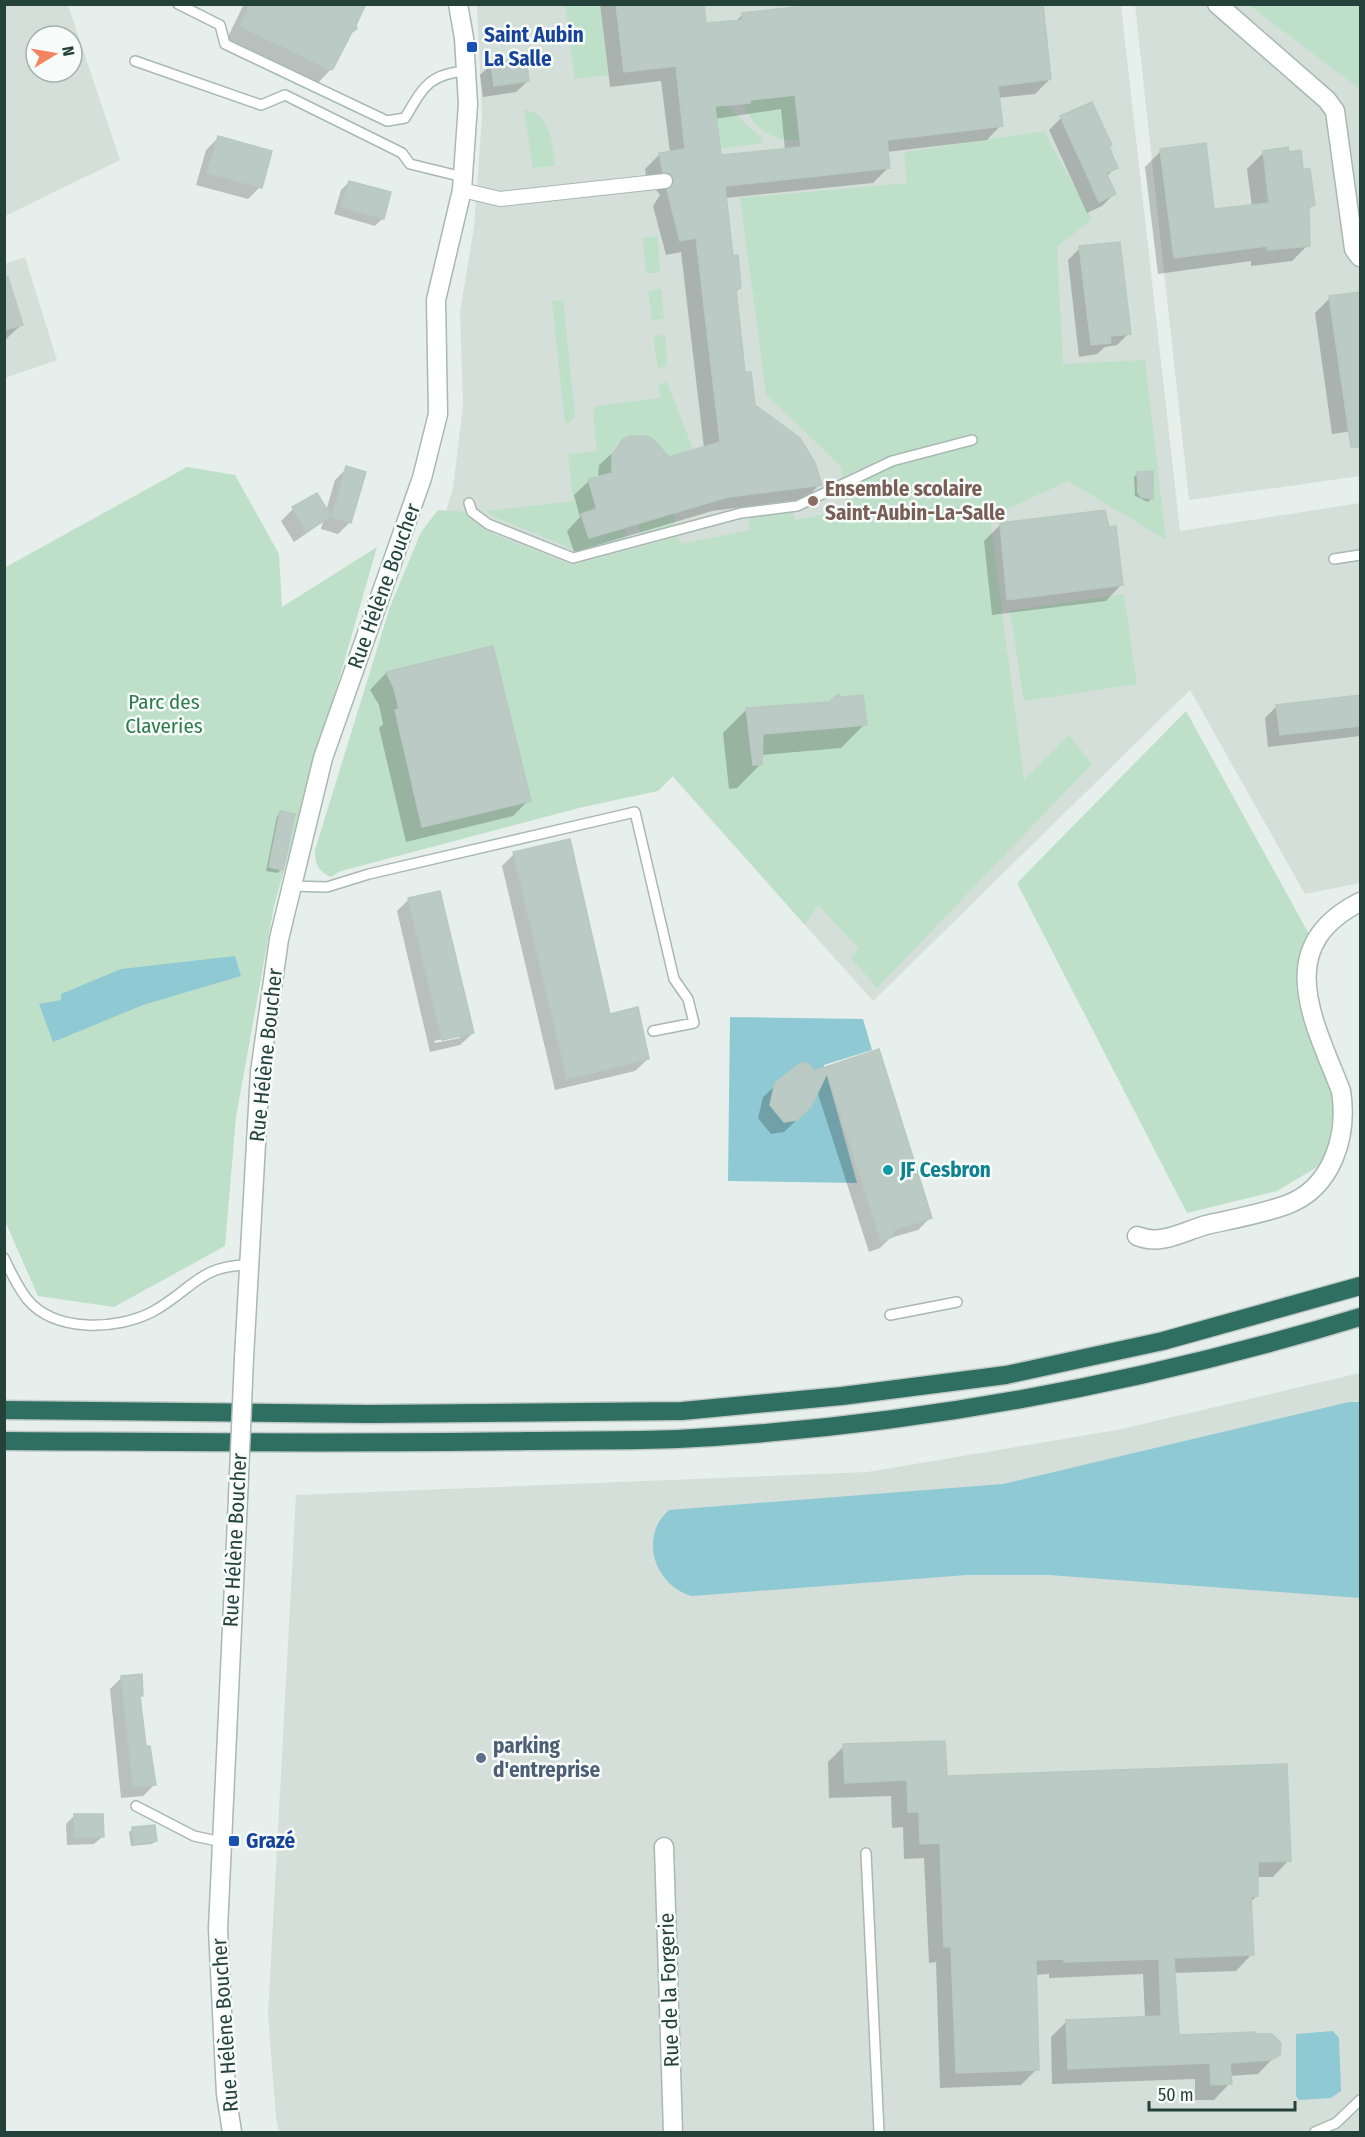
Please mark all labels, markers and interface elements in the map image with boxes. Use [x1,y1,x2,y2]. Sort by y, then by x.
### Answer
place label: Saint Aubin La Salle [484,22,584,72]
north arrow [24,24,84,84]
marker: Saint Aubin La Salle [465,40,479,54]
text: N [58,45,78,58]
place label: Ensemble scolaire Saint-Aubin-La-Salle [825,476,1006,526]
marker: Ensemble scolaire Saint-Aubin-La-Salle [806,494,820,508]
street label: Rue Hélène Boucher [342,499,426,672]
park label: Parc des Claveries [125,689,203,739]
street label: Rue Hélène Boucher [244,966,288,1143]
place label: JF Cesbron [899,1157,991,1183]
marker: JF Cesbron [881,1163,895,1177]
street label: Rue Hélène Boucher [217,1452,253,1628]
place label: parking d'entreprise [493,1733,600,1783]
marker: parking d'entreprise [474,1751,488,1765]
place label: Grazé [246,1828,295,1854]
marker: Grazé [227,1834,241,1848]
street label: Rue de la Forgerie [653,1912,685,2068]
street label: Rue Hélène Boucher [206,1936,244,2113]
scale bar [1149,2074,1294,2112]
text: 50 m [1158,2084,1194,2106]

